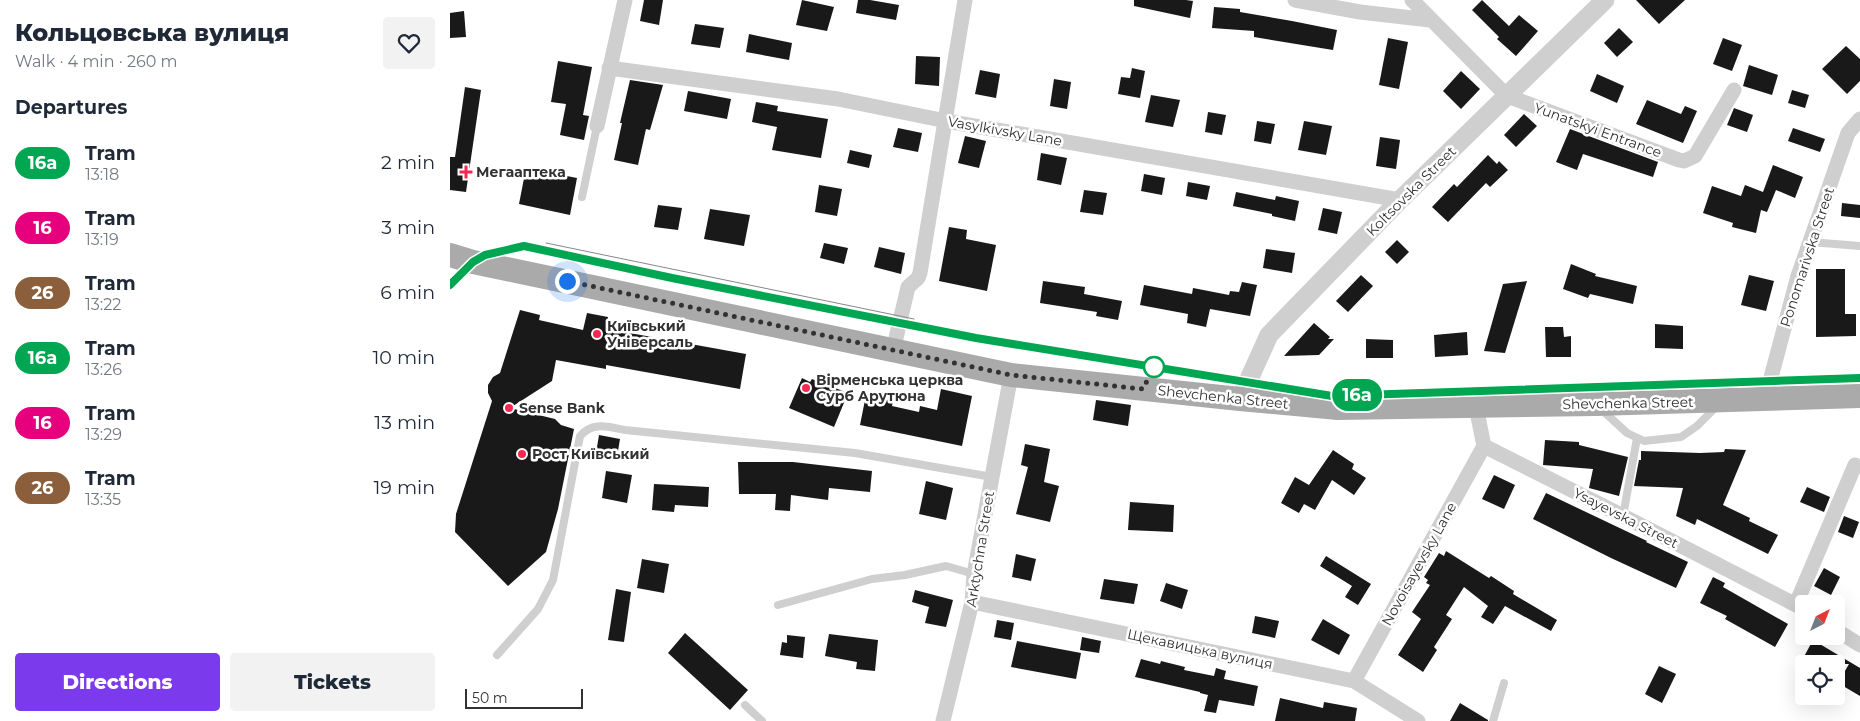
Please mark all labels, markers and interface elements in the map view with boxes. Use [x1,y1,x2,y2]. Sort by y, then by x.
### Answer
button: heart [383,17,435,69]
text: Кольцовська вулиця [15,18,289,47]
text: Walk · 4 min · 260 m [15,52,177,71]
text: Departures [15,96,127,119]
street label: Yunatskyi Entrance [1532,99,1664,161]
street label: Vasylkivsky Lane [947,112,1063,150]
text: Tram [85,142,136,165]
street label: Koltsovska Street [1362,142,1460,240]
text: 2 min [381,151,435,174]
text: 16a [28,152,57,174]
place label: Мегааптека [476,163,566,181]
text: 13:18 [85,165,119,184]
marker: Мегааптека [460,166,472,178]
street label: Ponomarivska Street [1776,184,1838,329]
text: Tram [85,207,136,230]
text: 3 min [381,216,435,239]
text: 16 [33,217,52,239]
text: 13:19 [85,230,119,249]
your location [555,269,580,294]
text: Tram [85,272,136,295]
text: 6 min [380,281,435,304]
text: 26 [31,282,54,304]
text: 13:22 [85,295,121,314]
place label: Київський Універсаль [607,317,693,351]
marker: Київський Універсаль [591,328,603,340]
text: Tram [85,337,136,360]
text: 10 min [372,346,435,369]
text: 16a [28,347,57,369]
unlabelled marker [1143,356,1165,378]
text: 13:26 [85,360,122,379]
place label: Вірменська церква Сурб Арутюна [816,371,963,405]
line badge: 16a [1328,379,1386,411]
street label: Shevchenka Street [1157,381,1290,413]
marker: Вірменська церква Сурб Арутюна [800,382,812,394]
text: 16a [1342,384,1372,406]
street label: Shevchenka Street [1562,393,1694,413]
place label: Sense Bank [519,399,606,417]
text: Tram [85,402,136,425]
marker: Sense Bank [503,402,515,414]
text: 13 min [374,411,435,434]
text: 16 [33,412,52,434]
text: 13:29 [85,425,122,444]
place label: Рост Київський [532,445,650,463]
marker: Рост Київський [516,448,528,460]
text: Tram [85,467,136,490]
text: 19 min [373,476,435,499]
text: 26 [31,477,54,499]
street label: Ysayevska Street [1571,484,1682,552]
street label: Arktychna Street [962,489,998,608]
text: 13:35 [85,490,121,509]
street label: Novoisayevsky Lane [1378,499,1460,629]
north arrow [1795,595,1845,645]
map controls [1795,595,1845,705]
street label: Щекавицька вулиця [1126,625,1274,673]
button: Directions [15,653,220,711]
button: Tickets [230,653,435,711]
button: locate [1795,655,1845,705]
scale bar [465,686,582,709]
text: 50 m [472,689,508,707]

